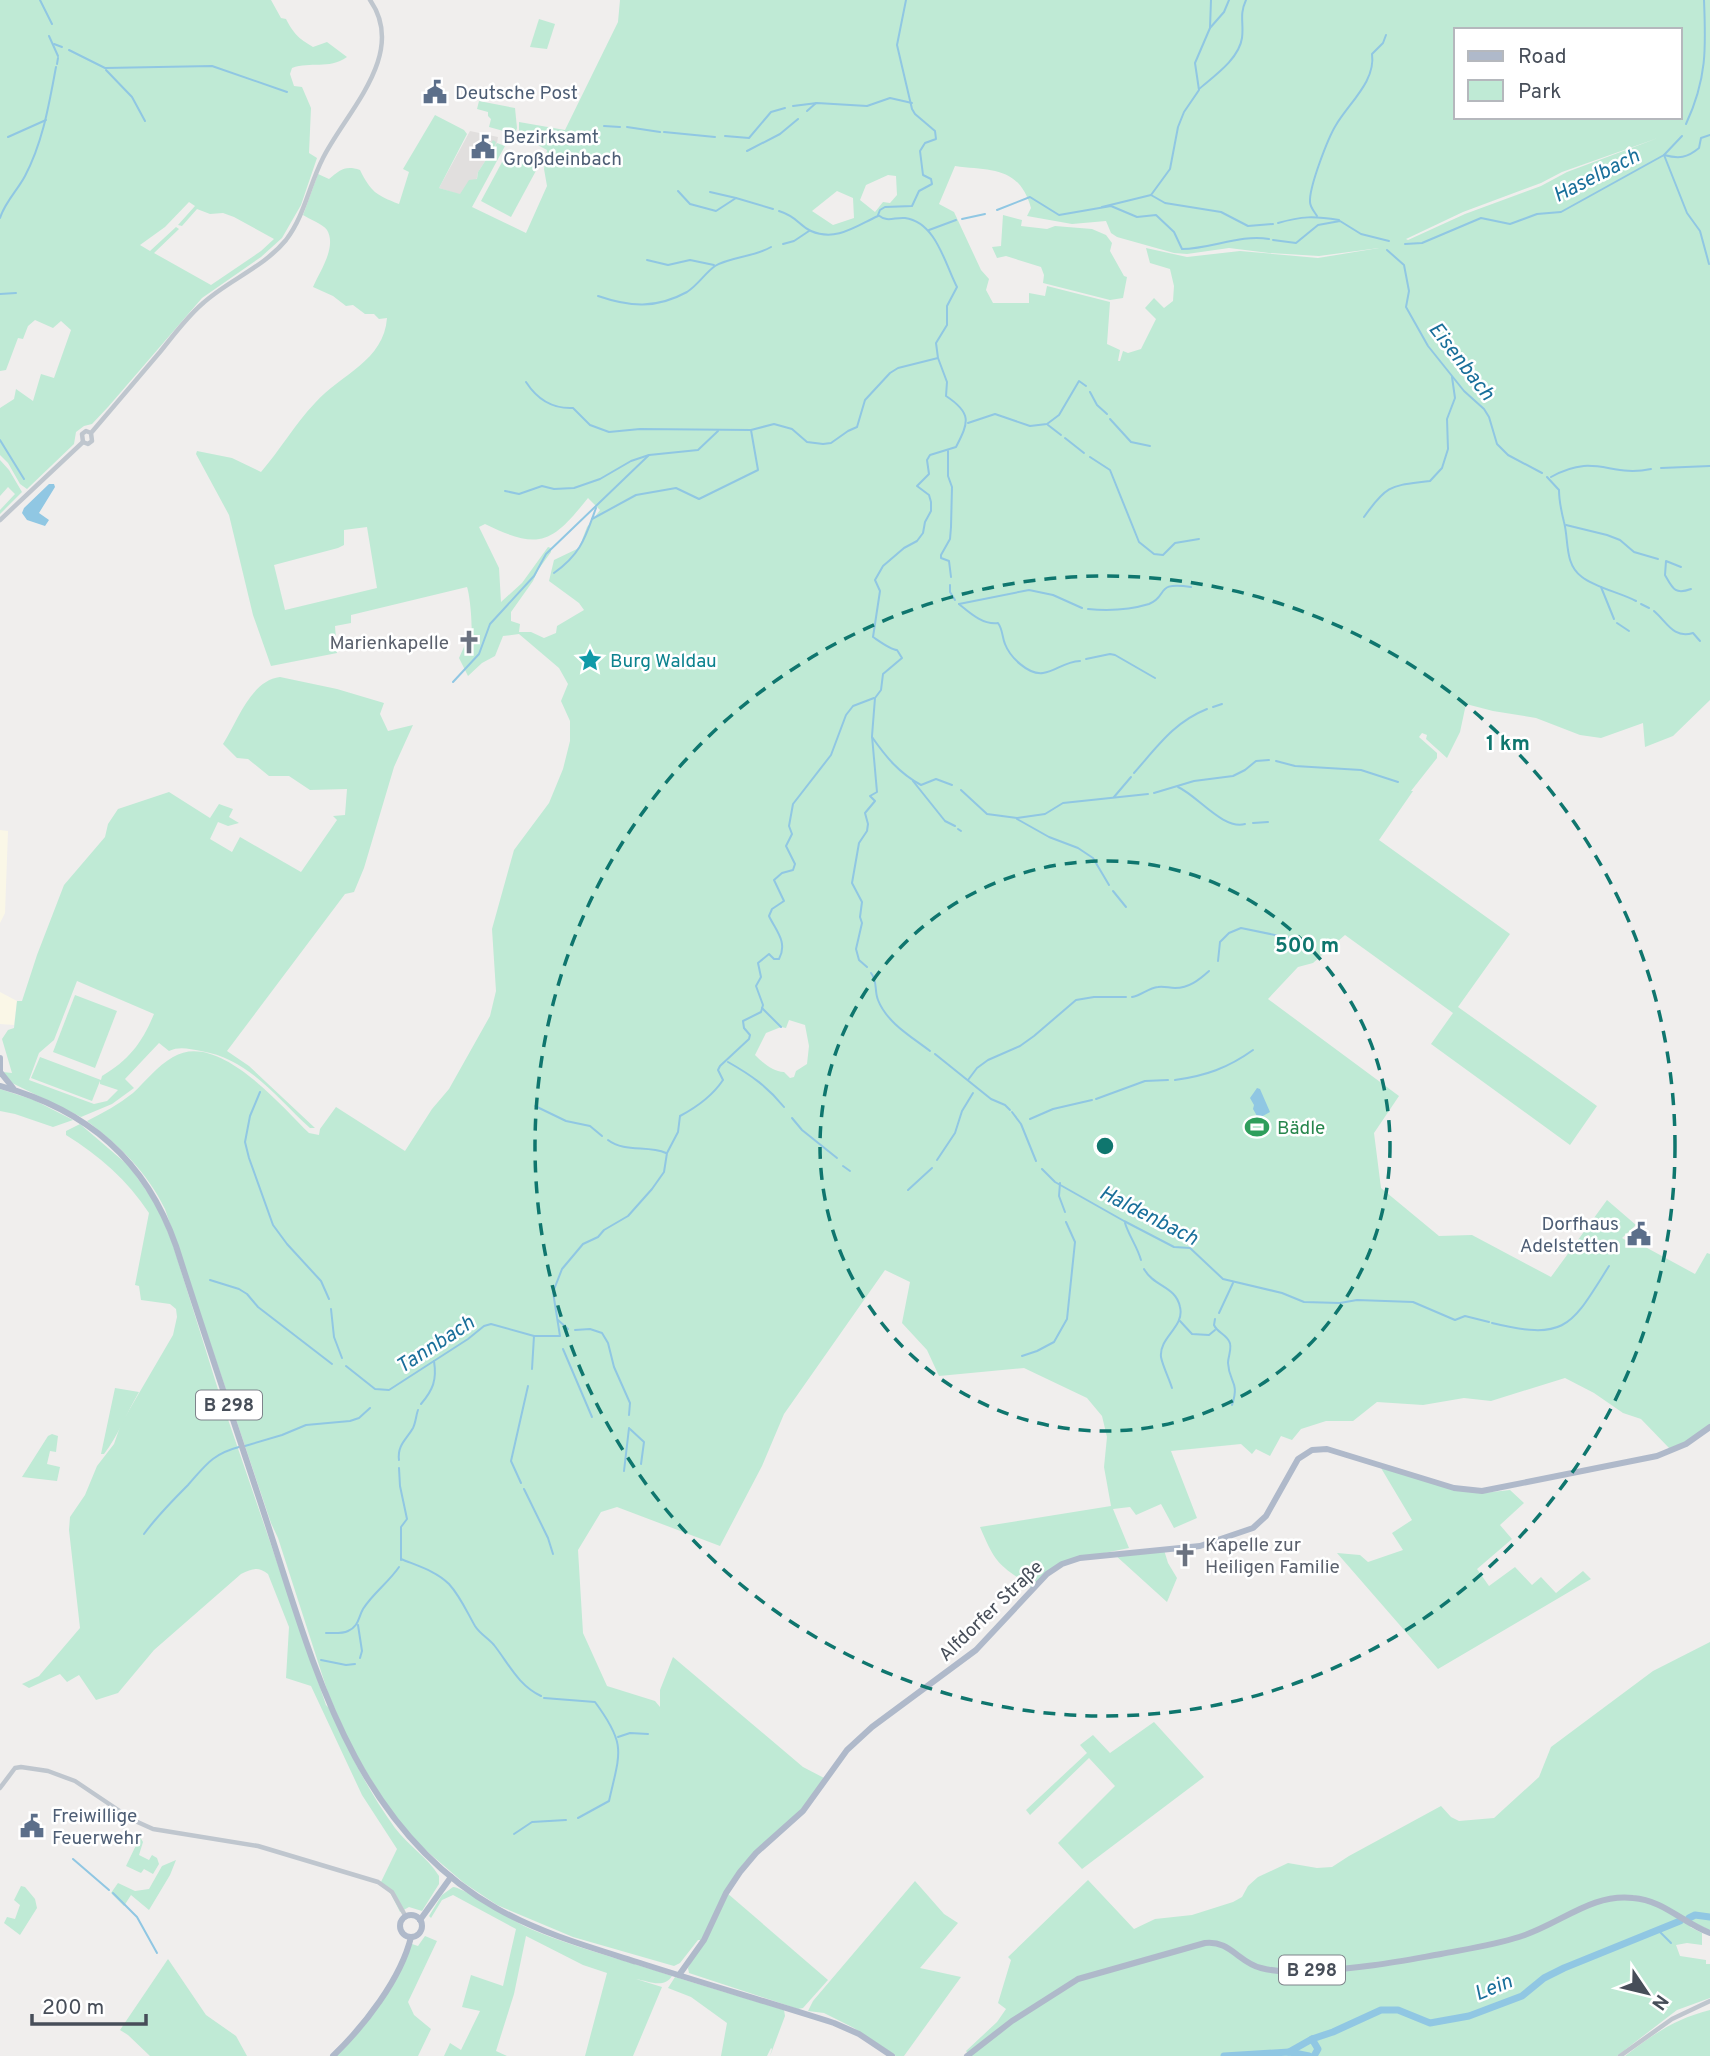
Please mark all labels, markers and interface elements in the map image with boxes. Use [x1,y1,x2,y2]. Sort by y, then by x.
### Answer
legend [1454,28,1682,119]
text: Road [1518,44,1567,71]
public building icon: Deutsche Post [421,78,449,106]
text: Park [1518,79,1561,106]
place label: Deutsche Post [455,82,578,106]
place label: Bezirksamt Großdeinbach [503,126,622,172]
public building icon: Bezirksamt Großdeinbach [469,133,497,161]
water label: Haselbach [1549,143,1645,210]
water label: Eisenbach [1422,317,1500,407]
church icon: Marienkapelle [455,628,483,656]
place label: Marienkapelle [330,632,449,656]
place icon: Burg Waldau [576,646,604,674]
place label: Burg Waldau [610,650,717,674]
text: 1 km [1486,731,1530,758]
text: 500 m [1275,933,1339,960]
sports icon: Bädle [1243,1113,1271,1141]
place label: Bädle [1277,1117,1325,1141]
centre of rings [1093,1134,1117,1158]
water label: Haldenbach [1094,1180,1203,1253]
place label: Dorfhaus Adelstetten [1520,1213,1619,1259]
public building icon: Dorfhaus Adelstetten [1625,1220,1653,1248]
water label: Tannbach [391,1310,481,1381]
road number: B 298 [196,1390,262,1420]
place label: Kapelle zur Heiligen Familie [1205,1534,1340,1580]
church icon: Kapelle zur Heiligen Familie [1171,1541,1199,1569]
street label: Alfdorfer Straße [934,1556,1049,1667]
place label: Freiwillige Feuerwehr [52,1805,142,1851]
public building icon: Freiwillige Feuerwehr [18,1812,46,1840]
road number: B 298 [1279,1956,1345,1984]
north arrow [1612,1958,1682,2028]
water label: Lein [1471,1968,1517,2008]
scale bar [32,1982,145,2026]
text: N [1646,1989,1673,2014]
text: 200 m [42,1995,104,2022]

